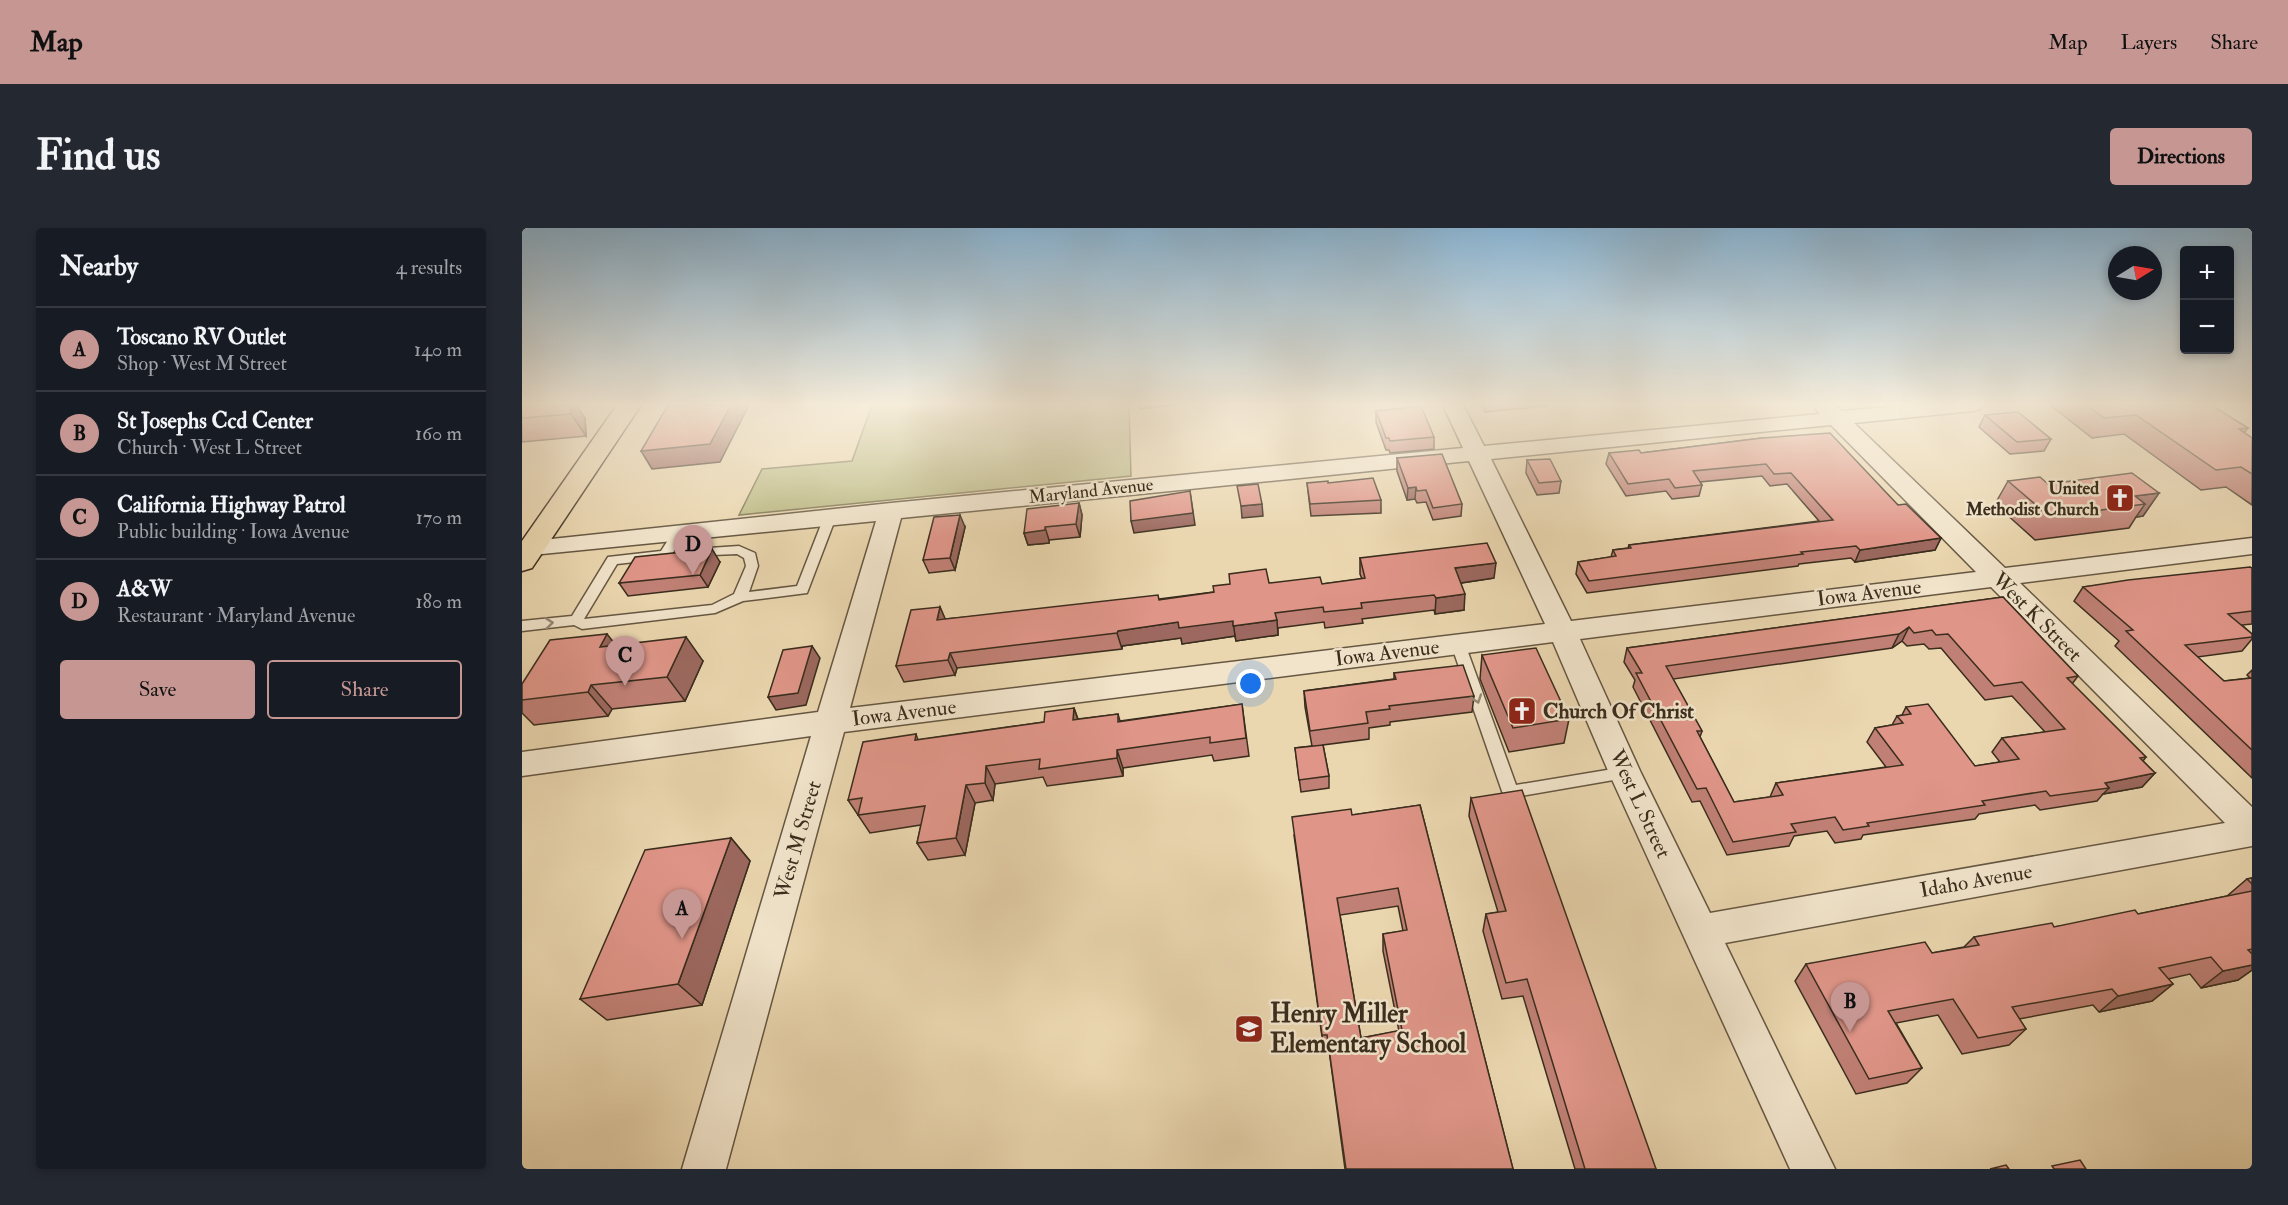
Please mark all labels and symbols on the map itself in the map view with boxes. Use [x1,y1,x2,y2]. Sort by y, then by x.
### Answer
north arrow [2108,246,2162,300]
street label: Maryland Avenue [1028,473,1155,509]
place label: United Methodist Church [1965,477,2100,521]
church icon: United Methodist Church [2104,482,2136,514]
pin: D [674,526,712,575]
street label: West K Street [1986,566,2088,668]
street label: Iowa Avenue [1815,573,1923,613]
one-way arrow [544,617,554,630]
street label: Iowa Avenue [1333,633,1441,673]
pin: C [606,636,644,686]
your location [1236,669,1265,698]
street label: Iowa Avenue [850,693,958,733]
one-way arrow [1470,693,1483,704]
church icon: Church Of Christ [1506,695,1538,727]
place label: Church Of Christ [1543,698,1694,725]
street label: West L Street [1603,744,1677,863]
street label: West M Street [768,777,828,903]
street label: Idaho Avenue [1918,858,2034,904]
pin: A [662,890,702,939]
pin: B [1830,982,1870,1032]
place label: Henry Miller Elementary School [1270,998,1467,1061]
school or university icon: Henry Miller Elementary School [1233,1013,1265,1045]

